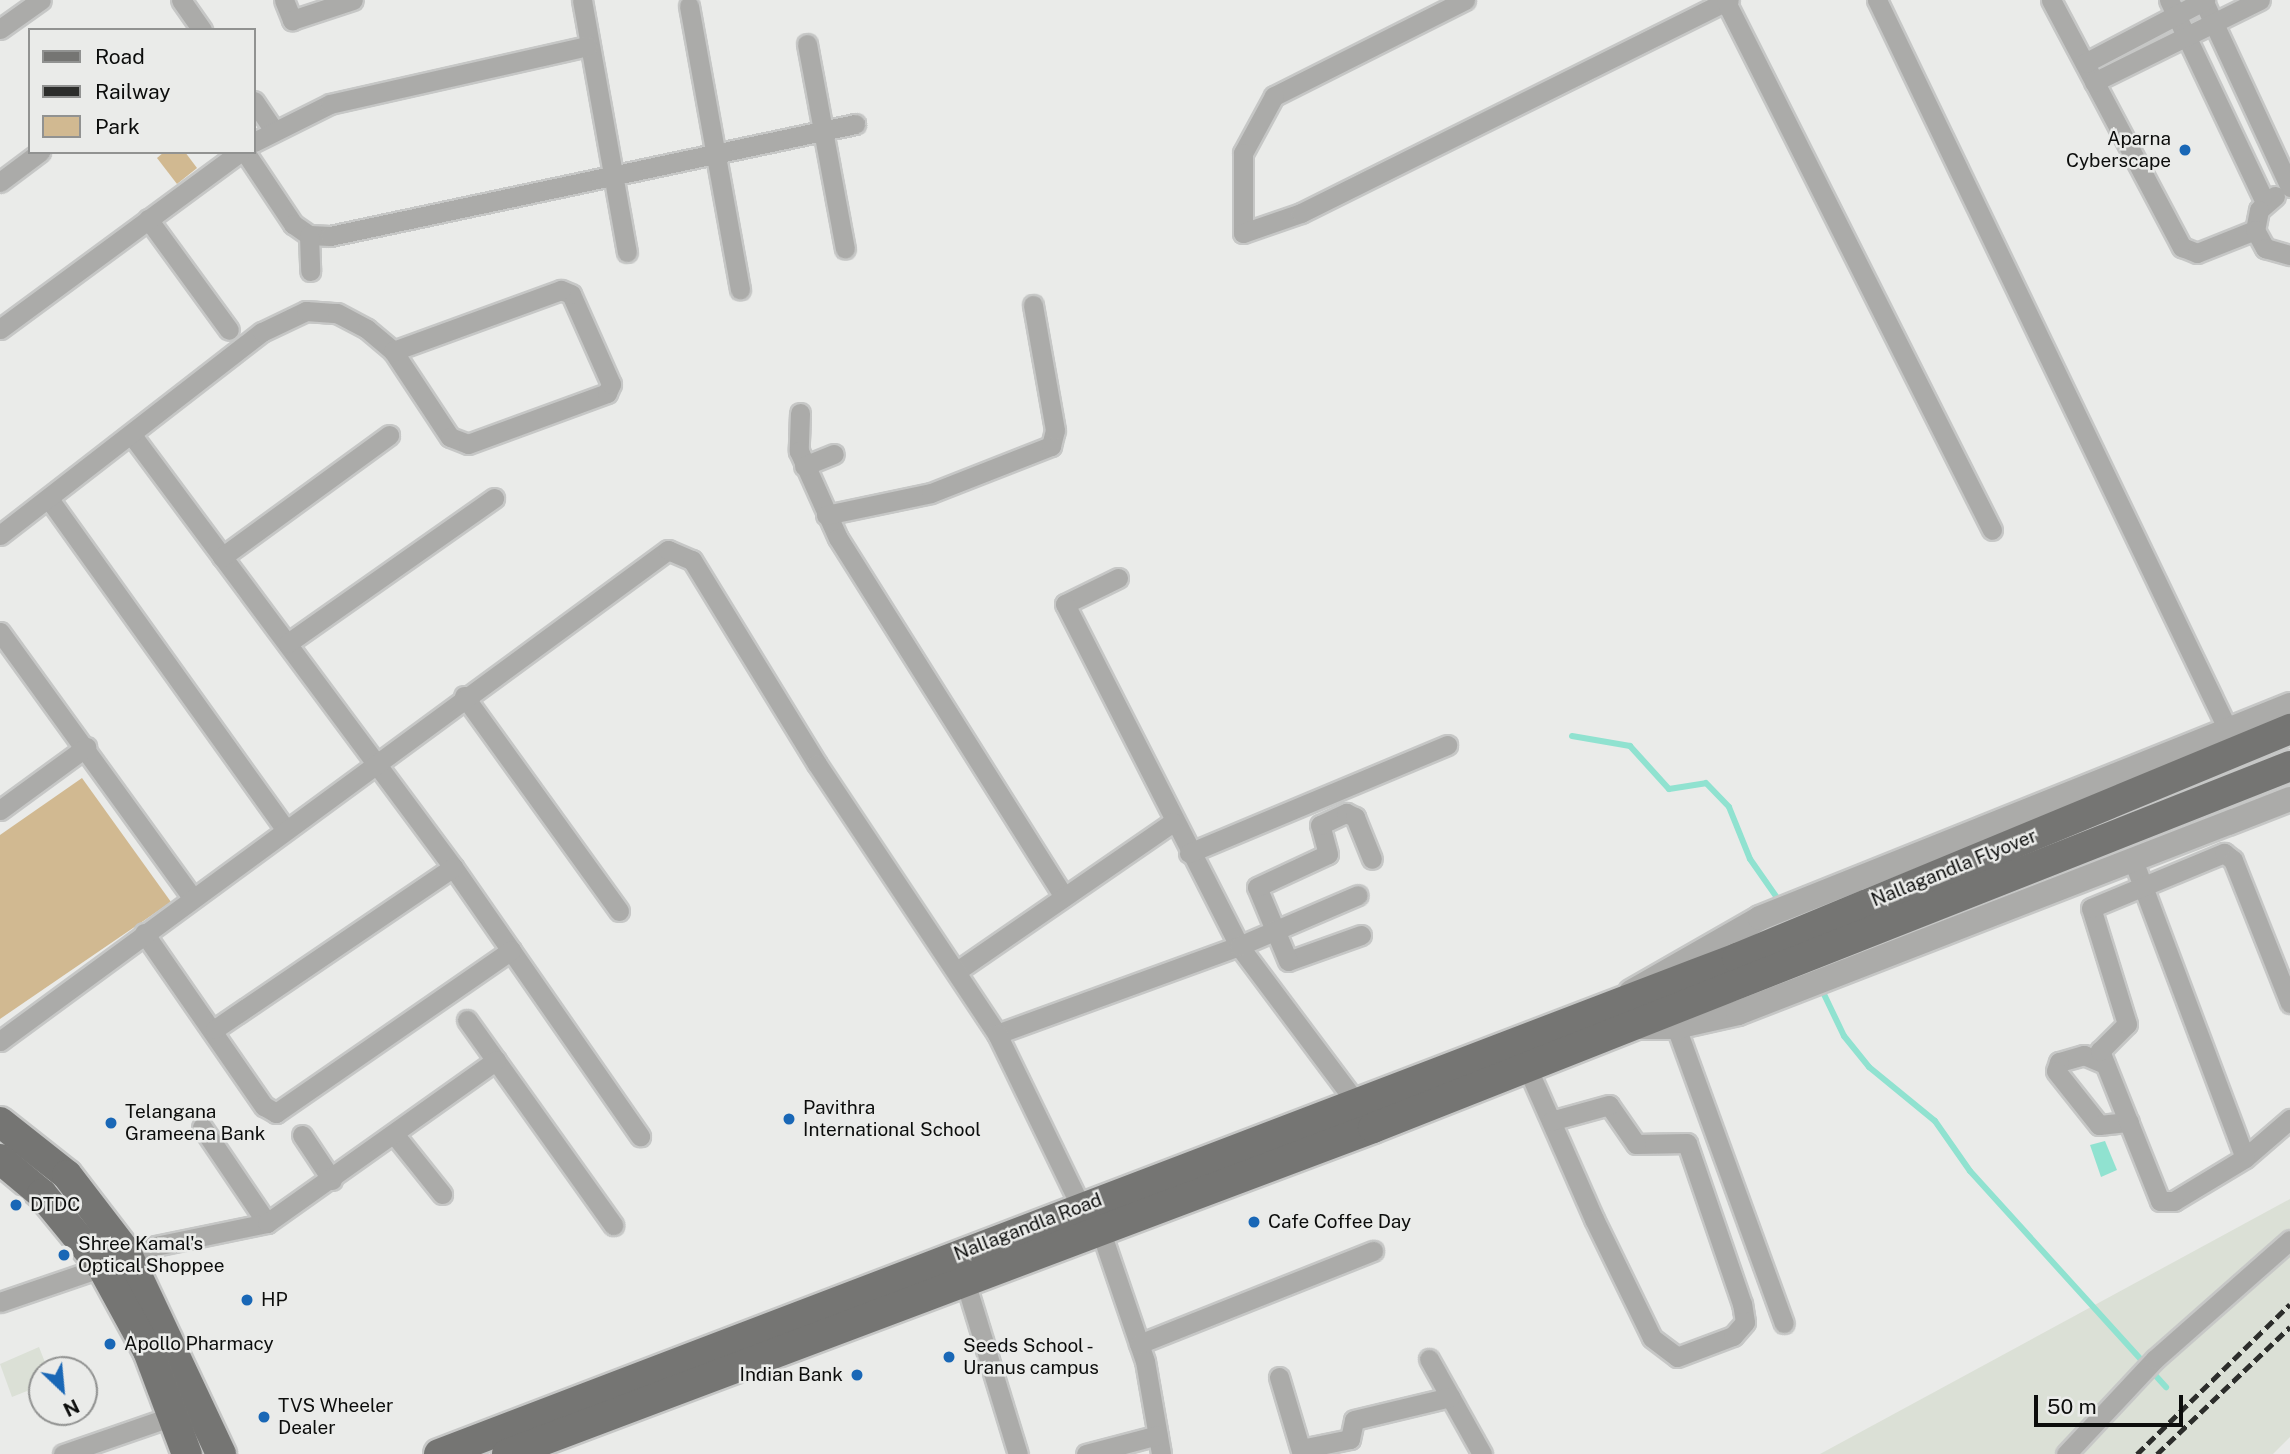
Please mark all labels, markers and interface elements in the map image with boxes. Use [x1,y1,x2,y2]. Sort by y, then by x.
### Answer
legend [28,28,256,154]
text: Road [95,44,145,69]
text: Railway [95,79,171,104]
text: Park [95,114,140,139]
place label: Aparna Cyberscape [2066,128,2171,172]
marker: Aparna Cyberscape [2177,142,2193,158]
street label: Nallagandla Flyover [1868,824,2040,912]
place label: Pavithra International School [803,1097,981,1141]
place label: Telangana Grameena Bank [125,1101,265,1145]
marker: Pavithra International School [781,1111,797,1127]
marker: Telangana Grameena Bank [103,1115,119,1131]
street label: Nallagandla Road [951,1188,1105,1266]
place label: DTDC [30,1194,80,1216]
marker: DTDC [8,1197,24,1213]
place label: Cafe Coffee Day [1268,1211,1411,1233]
marker: Cafe Coffee Day [1246,1214,1262,1230]
place label: Shree Kamal's Optical Shoppee [78,1233,224,1277]
marker: Shree Kamal's Optical Shoppee [56,1247,72,1263]
place label: HP [261,1289,288,1311]
marker: HP [239,1292,255,1308]
place label: Apollo Pharmacy [124,1333,274,1355]
place label: Seeds School - Uranus campus [963,1335,1099,1379]
marker: Apollo Pharmacy [102,1336,118,1352]
marker: Seeds School - Uranus campus [941,1349,957,1365]
north arrow [28,1356,98,1426]
place label: Indian Bank [740,1364,843,1386]
marker: Indian Bank [849,1367,865,1383]
scale bar [2038,1380,2187,1424]
text: 50 m [2047,1394,2097,1419]
text: N [60,1395,83,1421]
place label: TVS Wheeler Dealer [278,1395,394,1439]
marker: TVS Wheeler Dealer [256,1409,272,1425]

